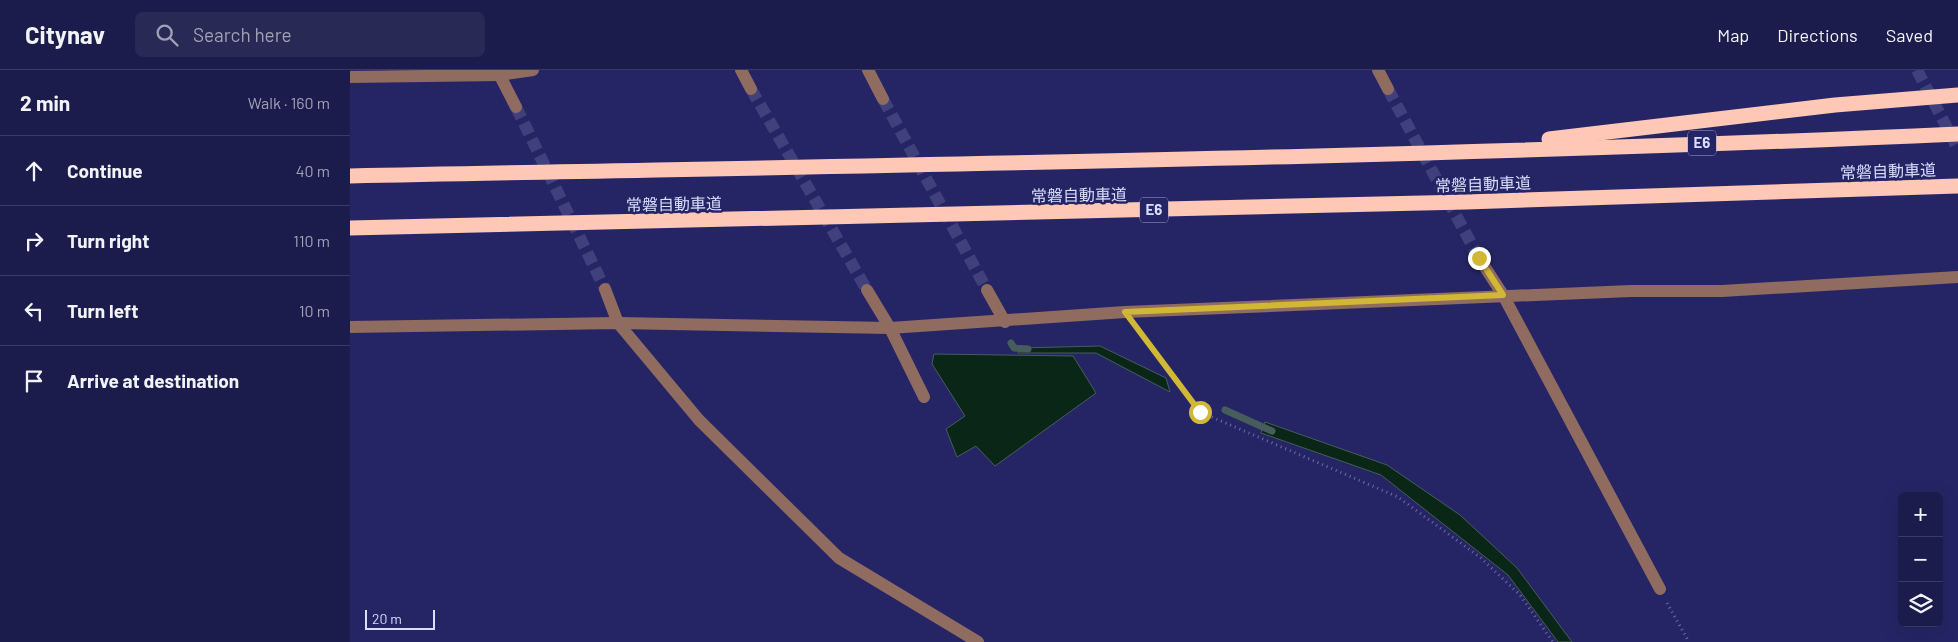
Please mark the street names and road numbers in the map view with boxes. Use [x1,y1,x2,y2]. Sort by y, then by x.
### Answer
road number: E6 [1688,130,1716,156]
street label: 常磐自動車道 [1840,159,1936,182]
street label: 常磐自動車道 [1435,172,1531,195]
street label: 常磐自動車道 [1031,184,1127,205]
street label: 常磐自動車道 [626,193,722,214]
road number: E6 [1140,198,1168,222]

